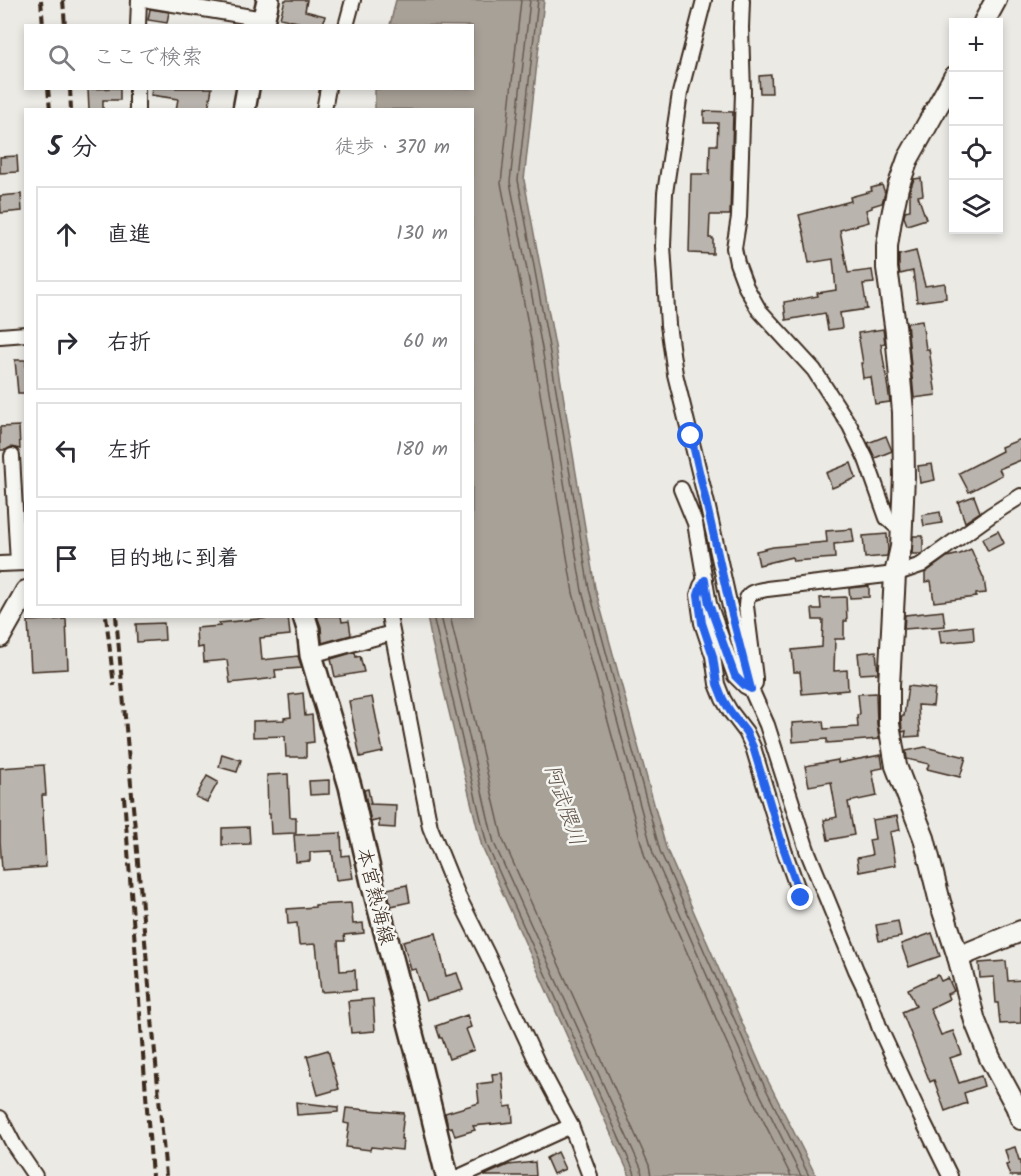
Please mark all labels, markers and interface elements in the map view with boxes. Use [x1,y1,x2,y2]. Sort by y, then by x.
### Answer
map controls [949,18,1003,234]
button: + [949,18,1003,72]
search box [24,24,474,90]
icon: search [45,41,78,74]
text: ここで検索 [93,41,203,76]
button: − [949,72,1003,126]
button: locate [949,126,1003,180]
text: 5 分 [48,127,97,169]
text: 徒歩 · 370 m [335,132,450,164]
button: layers [949,180,1003,234]
icon: ahead [50,218,83,251]
text: 直進 [107,218,151,253]
text: 130 m [396,218,448,250]
icon: right [50,326,83,359]
text: 右折 [107,326,151,361]
text: 60 m [403,326,448,358]
route start [677,422,703,448]
icon: left [50,434,83,467]
text: 左折 [107,434,151,469]
text: 180 m [396,434,448,466]
icon: arrive [50,542,83,575]
text: 目的地に到着 [107,542,239,577]
water label: 阿武隈川 [534,760,593,851]
street label: 本宮熱海線 [346,844,402,949]
route end [787,884,813,910]

